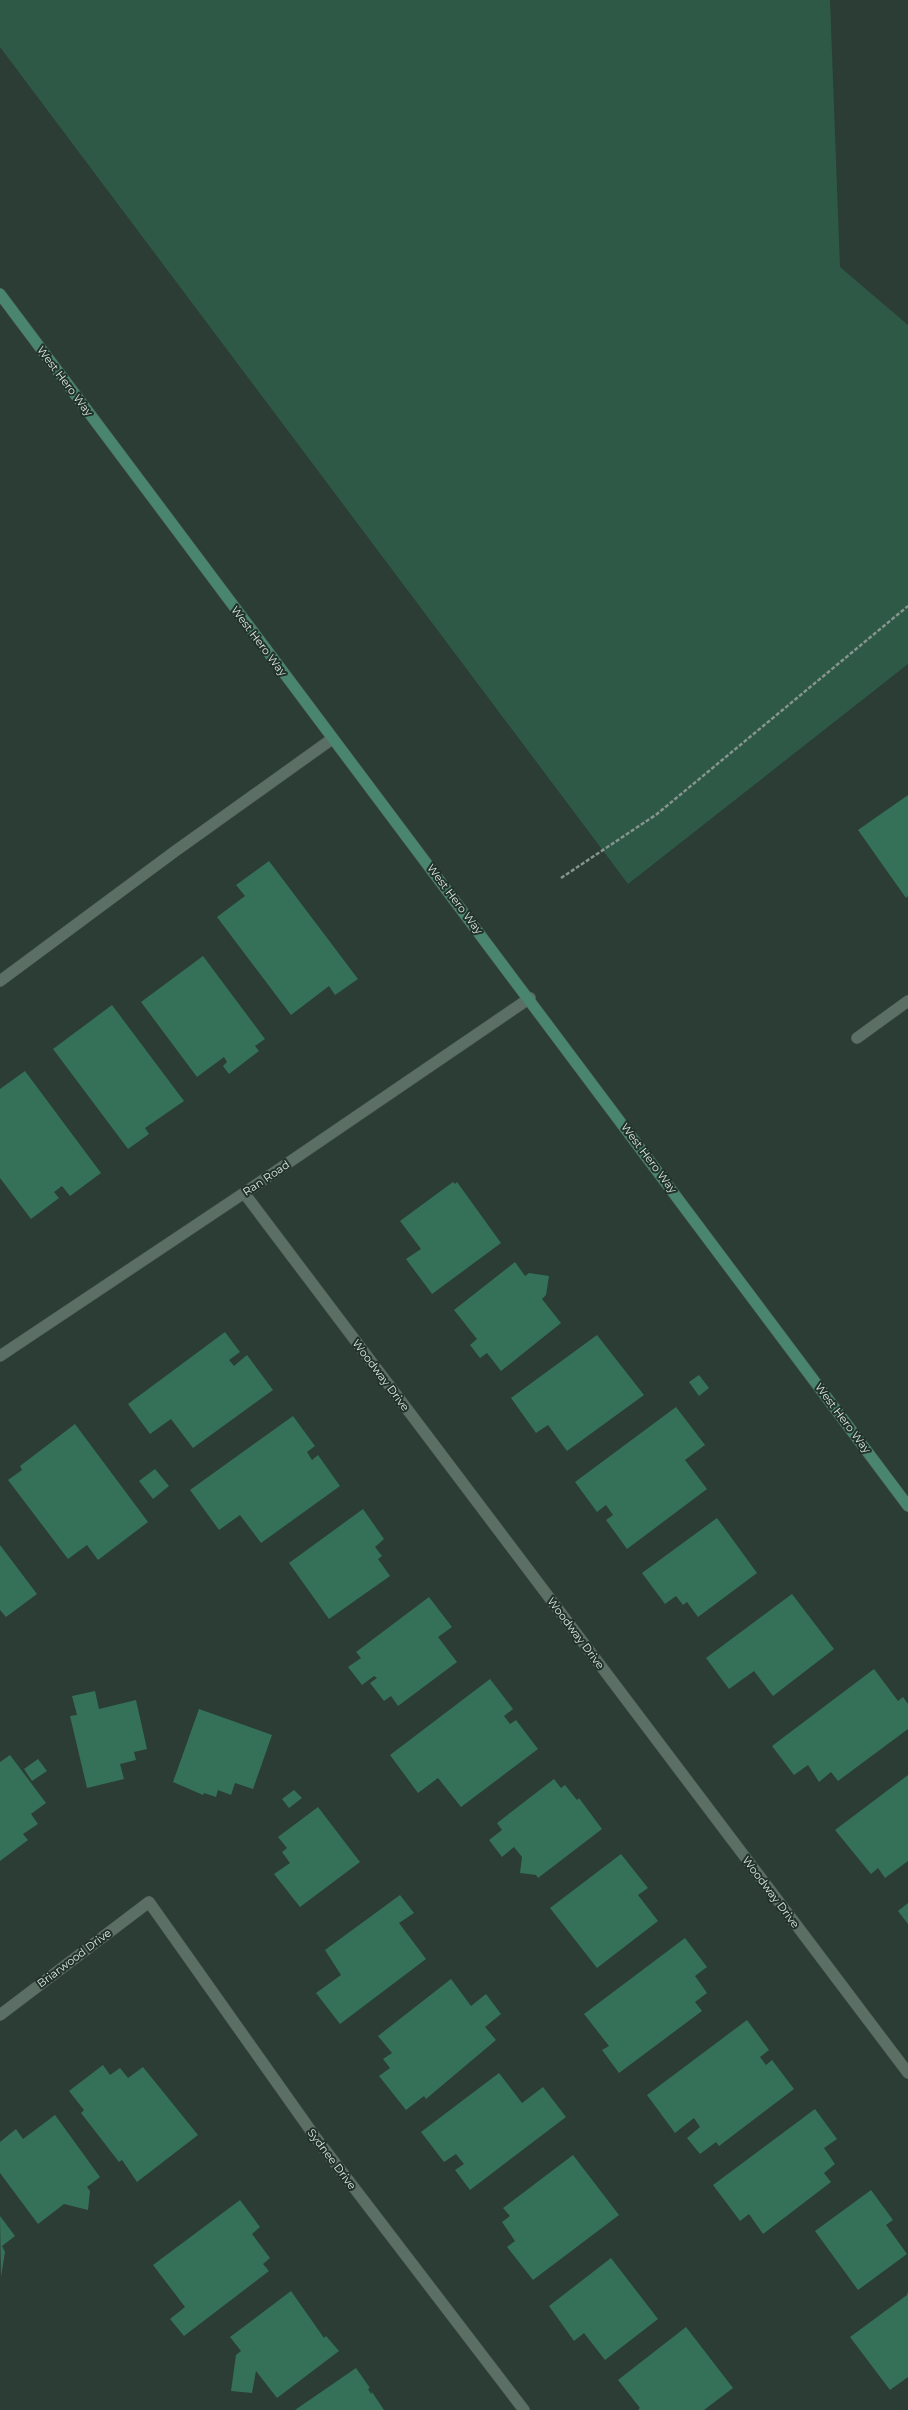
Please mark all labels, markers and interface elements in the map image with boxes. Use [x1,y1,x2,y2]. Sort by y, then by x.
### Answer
street label: West Hero Way [34,343,96,419]
street label: West Hero Way [228,603,290,679]
street label: West Hero Way [424,861,486,937]
street label: West Hero Way [618,1120,680,1196]
street label: Ran Road [240,1157,292,1199]
street label: Woodway Drive [349,1336,413,1414]
street label: West Hero Way [812,1380,874,1456]
street label: Woodway Drive [544,1594,608,1672]
street label: Woodway Drive [739,1853,803,1931]
street label: Briarwood Drive [34,1925,114,1990]
street label: Sydnee Drive [305,2126,360,2192]

